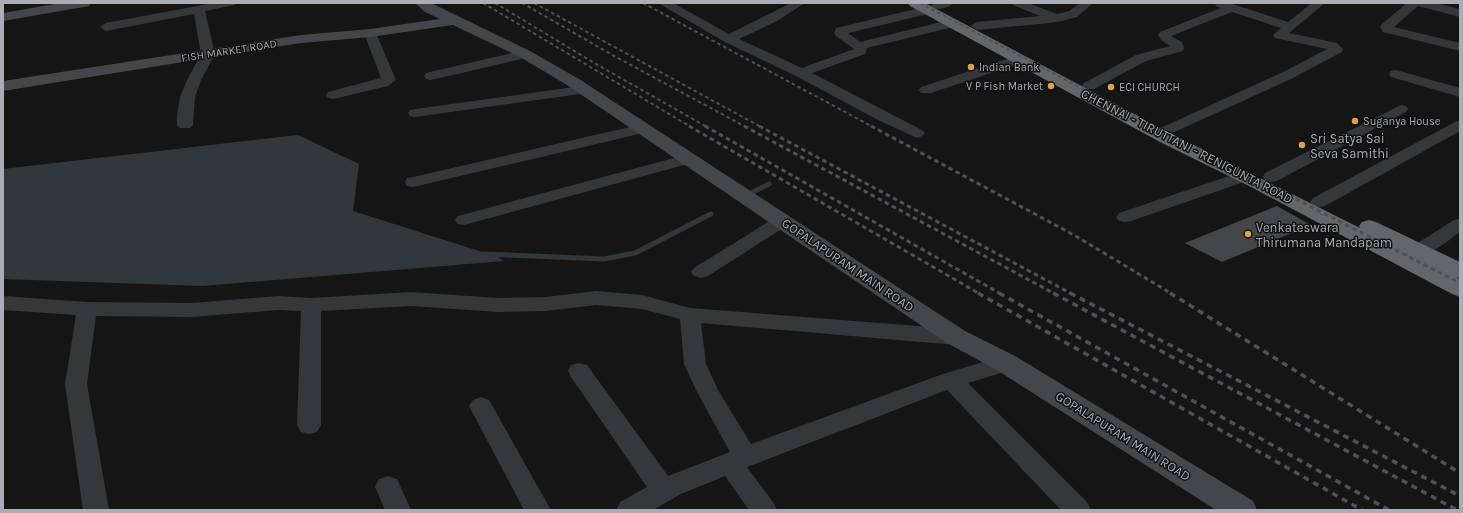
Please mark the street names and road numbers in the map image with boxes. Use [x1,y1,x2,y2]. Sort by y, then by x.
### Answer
street label: FISH MARKET ROAD [180,37,278,65]
street label: CHENNAI - TIRUTTANI - RENIGUNTA ROAD [1079,86,1295,206]
street label: GOPALAPURAM MAIN ROAD [779,215,917,315]
street label: GOPALAPURAM MAIN ROAD [1053,388,1193,484]

